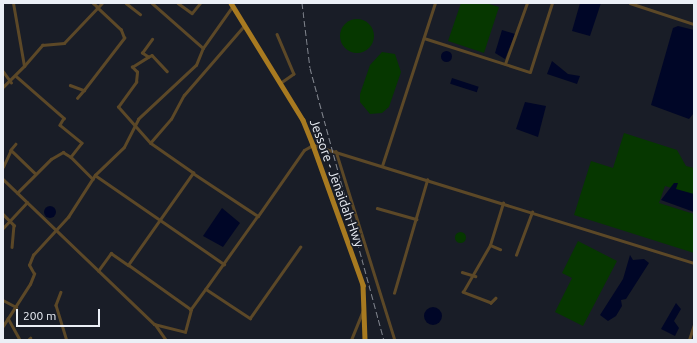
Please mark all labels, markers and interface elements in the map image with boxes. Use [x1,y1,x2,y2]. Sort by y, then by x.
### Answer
street label: Jessore - Jenaidah Hwy [307,117,367,249]
scale bar [18,301,102,327]
text: 200 m [23,309,56,322]

